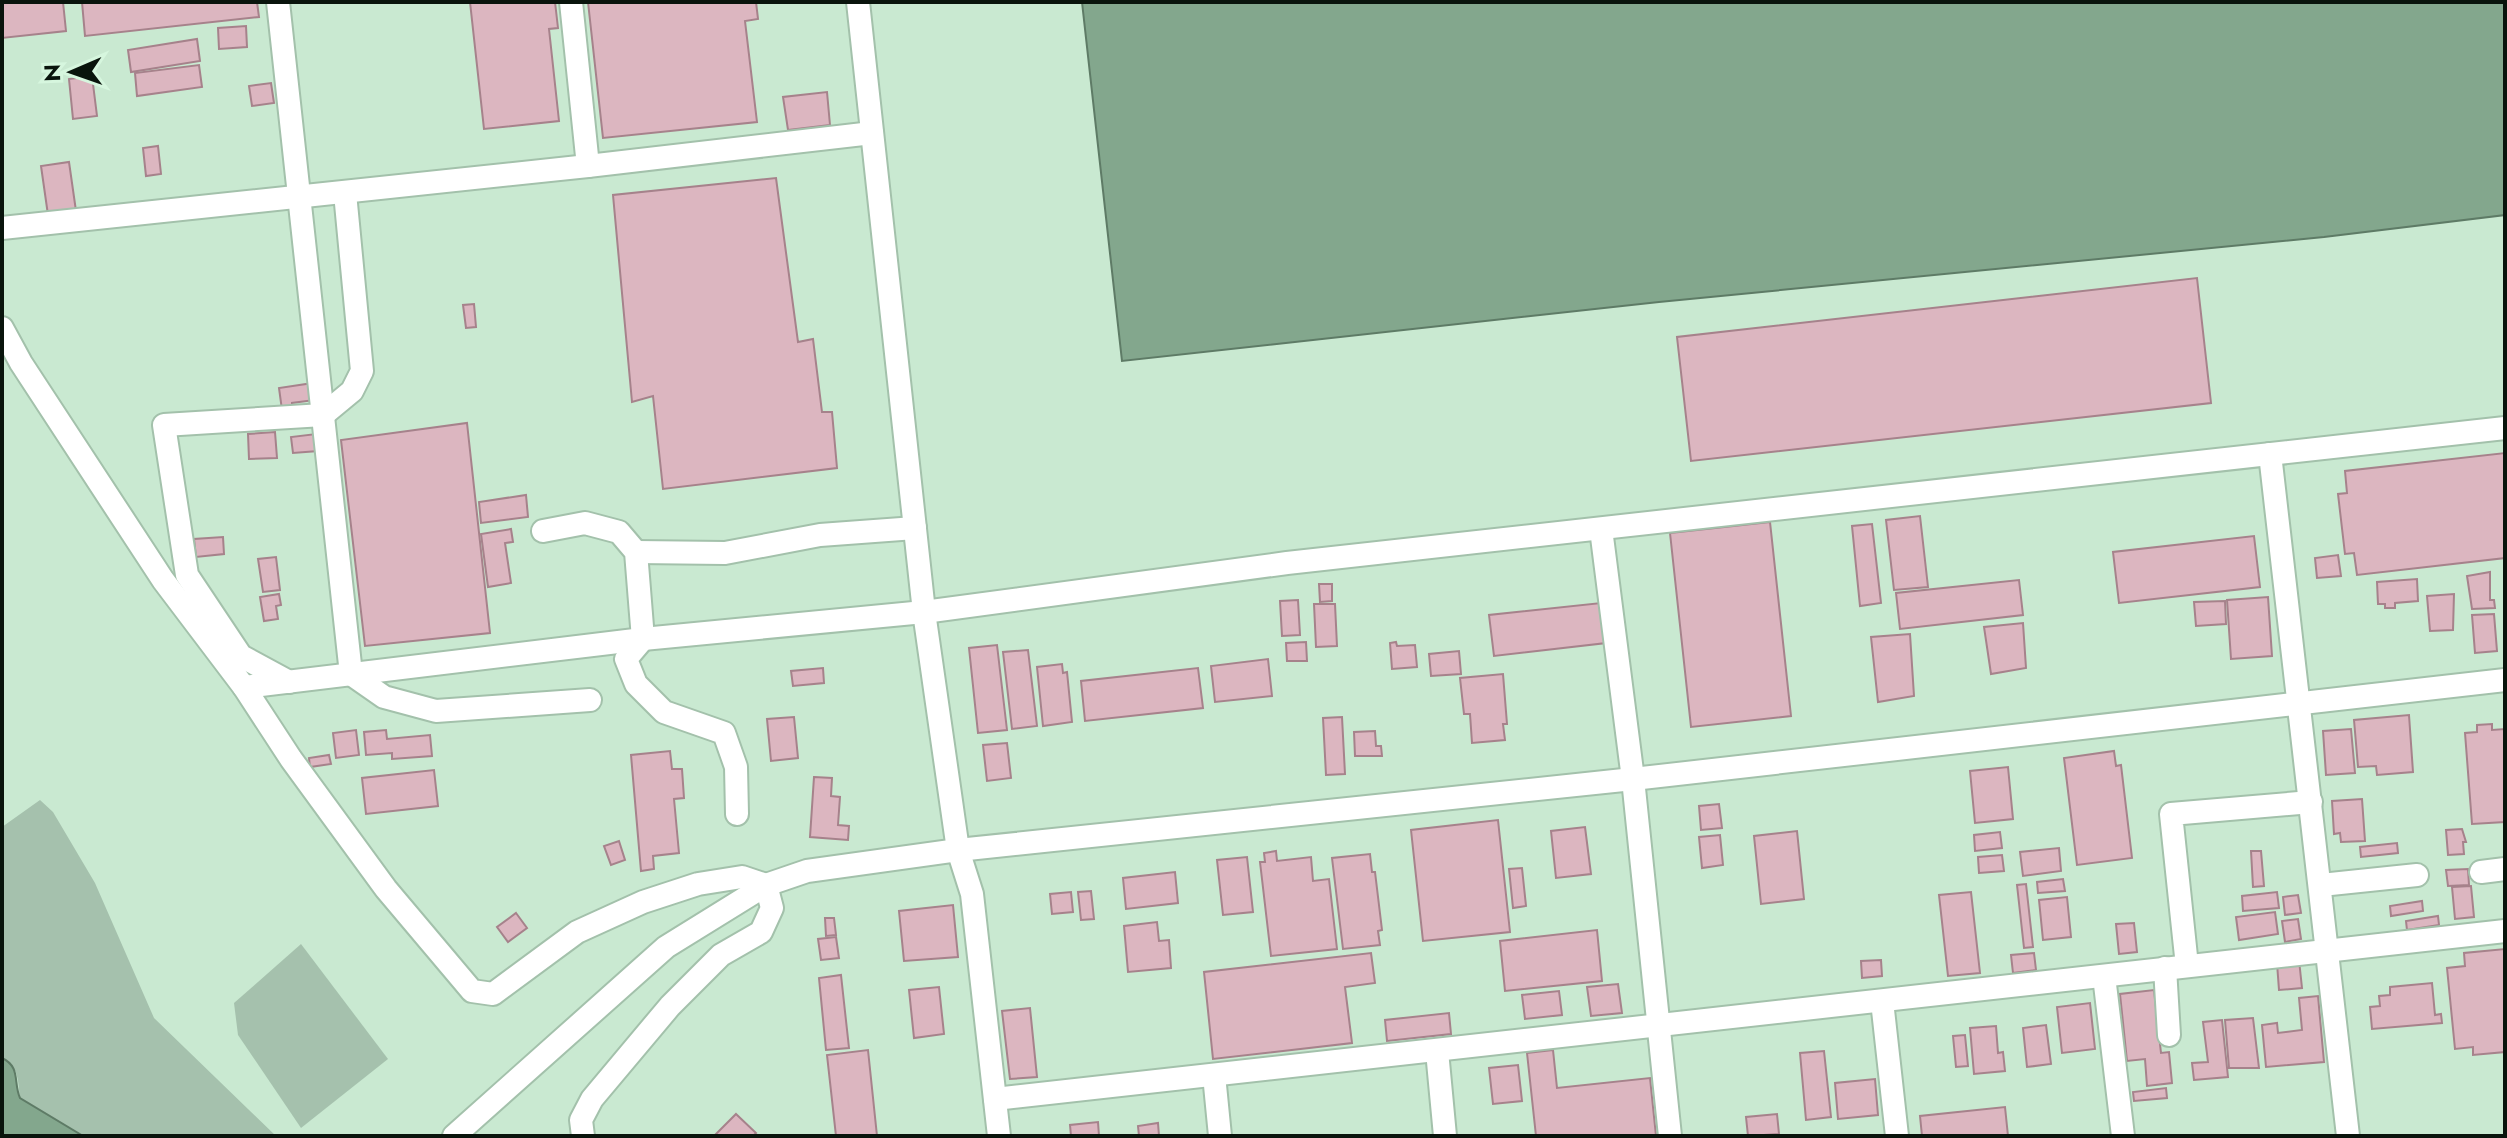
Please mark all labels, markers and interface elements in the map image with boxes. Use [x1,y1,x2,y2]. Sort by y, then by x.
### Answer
north arrow [32,32,112,112]
text: N [36,63,68,82]

